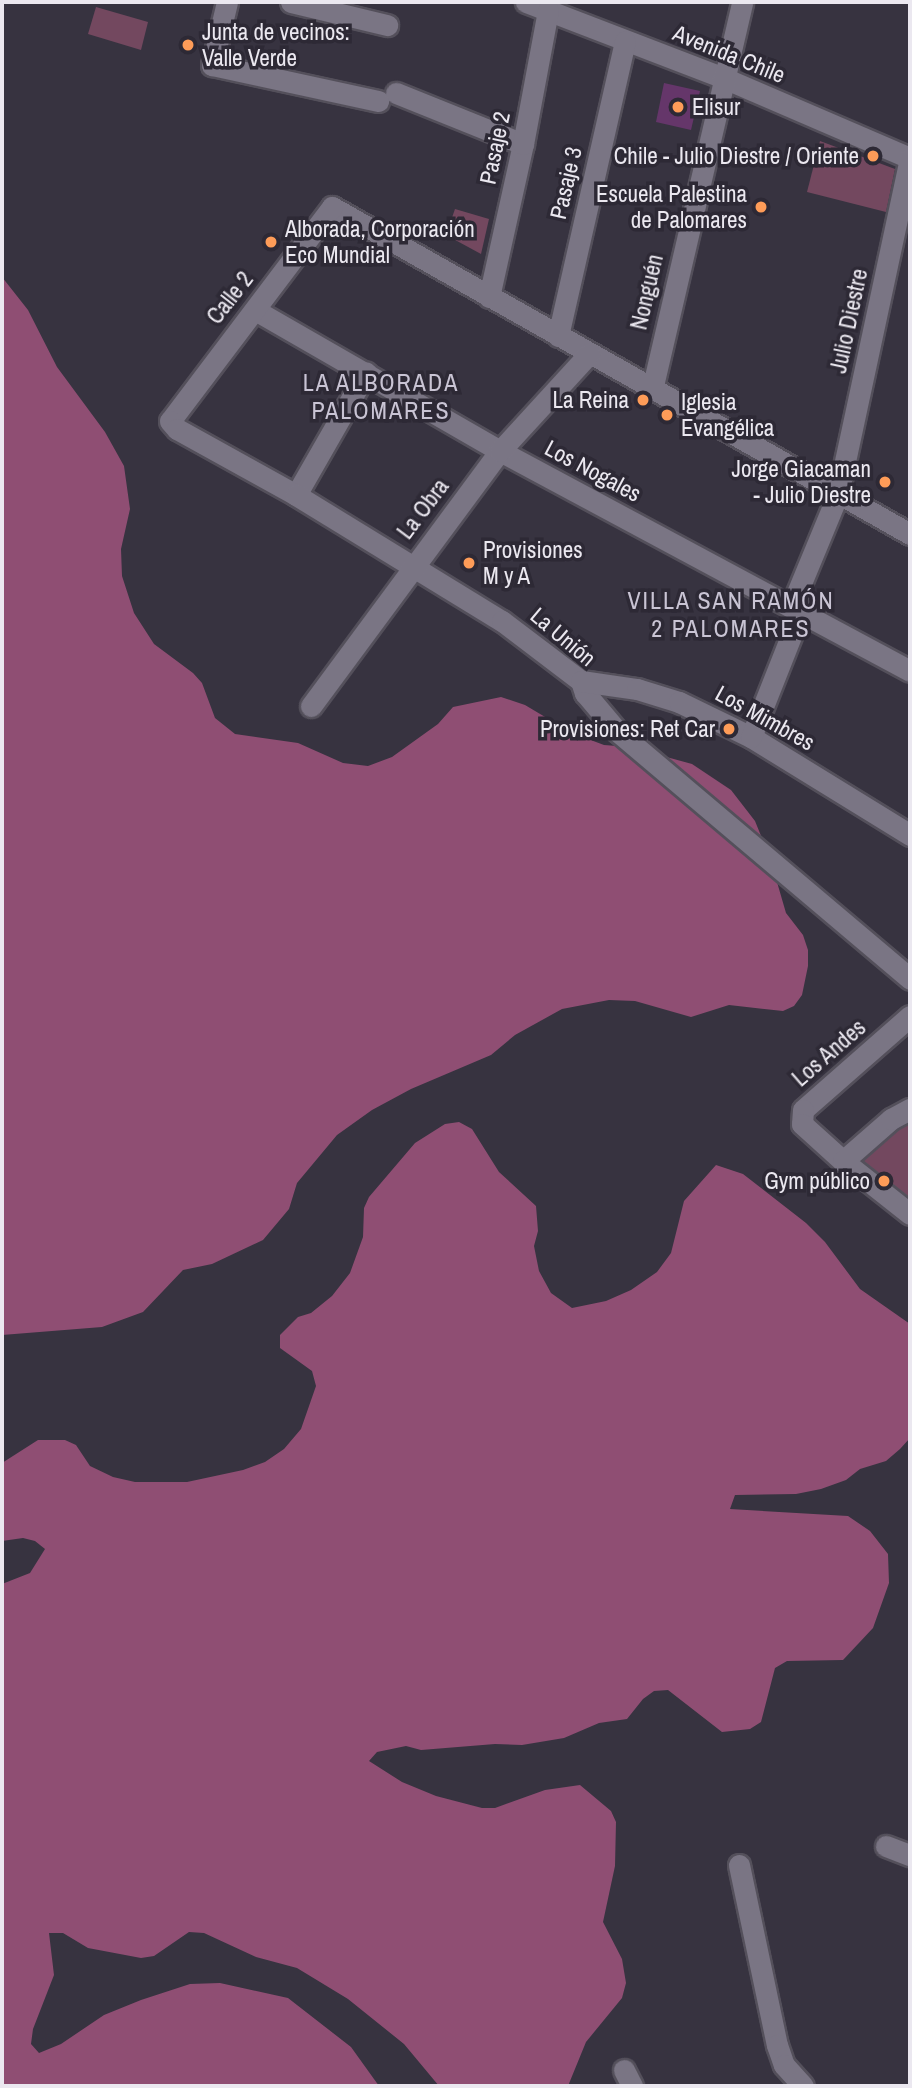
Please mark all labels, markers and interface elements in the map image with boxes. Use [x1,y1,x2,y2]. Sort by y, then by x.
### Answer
place label: Junta de vecinos: Valle Verde [202,18,350,72]
street label: Avenida Chile [669,19,789,89]
marker: Junta de vecinos: Valle Verde [180,37,196,53]
place label: Elisur [692,93,740,121]
marker: Elisur [670,99,686,115]
street label: Pasaje 2 [474,109,516,187]
place label: Chile - Julio Diestre / Oriente [614,142,859,170]
street label: Pasaje 3 [544,144,588,222]
marker: Chile - Julio Diestre / Oriente [865,148,881,164]
place label: Escuela Palestina de Palomares [596,180,747,234]
marker: Escuela Palestina de Palomares [753,199,769,215]
place label: Alborada, Corporación Eco Mundial [285,215,475,269]
marker: Alborada, Corporación Eco Mundial [263,234,279,250]
street label: Nonguén [625,252,669,332]
street label: Calle 2 [201,266,259,330]
street label: Julio Diestre [824,266,874,376]
district label: LA ALBORADA PALOMARES [303,369,459,425]
place label: La Reina [552,386,629,414]
place label: Iglesia Evangélica [681,388,774,442]
marker: La Reina [635,392,651,408]
marker: Iglesia Evangélica [659,407,675,423]
street label: Los Nogales [540,434,646,508]
place label: Jorge Giacaman - Julio Diestre [732,455,871,509]
street label: La Obra [391,473,455,545]
marker: Jorge Giacaman - Julio Diestre [877,474,893,490]
place label: Provisiones M y A [483,536,583,590]
marker: Provisiones M y A [461,555,477,571]
district label: VILLA SAN RAMÓN 2 PALOMARES [629,587,833,643]
street label: La Unión [525,602,601,672]
street label: Los Mimbres [711,680,819,756]
place label: Provisiones: Ret Car [540,715,715,743]
marker: Provisiones: Ret Car [721,721,737,737]
street label: Los Andes [786,1013,872,1093]
place label: Gym público [764,1167,870,1195]
marker: Gym público [876,1173,892,1189]

